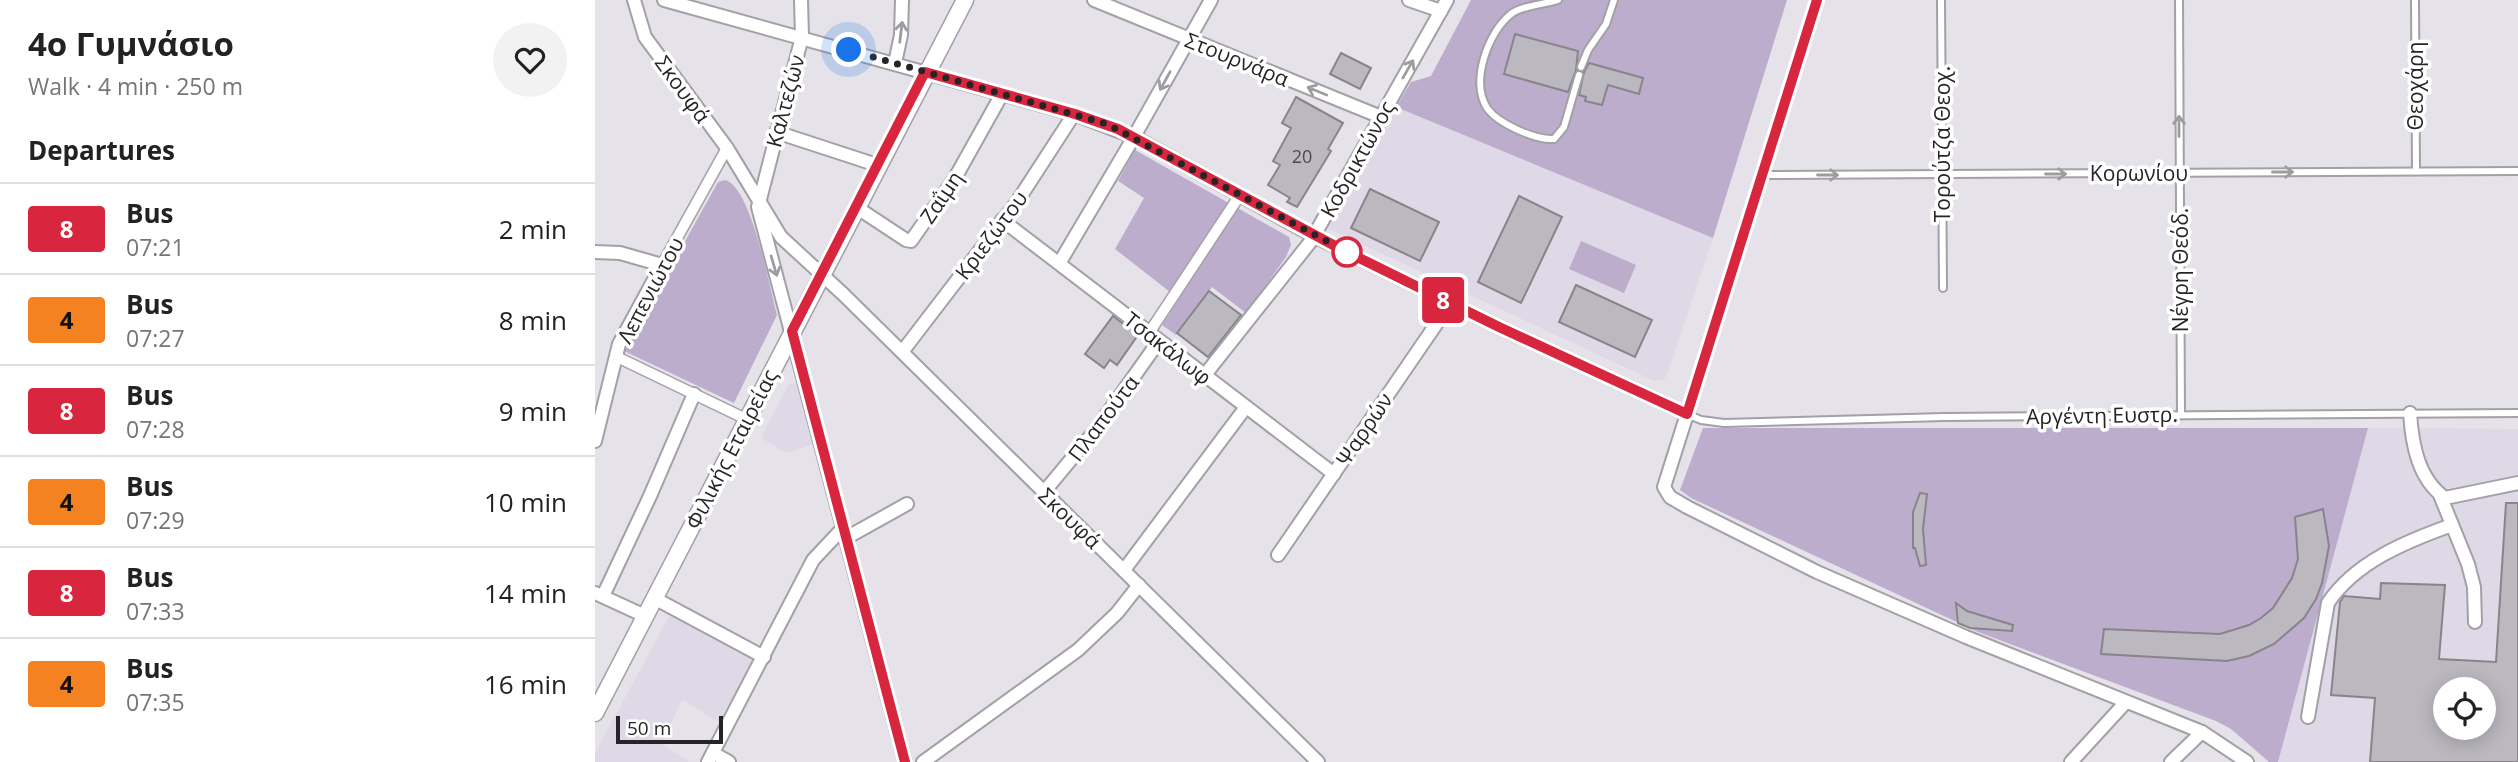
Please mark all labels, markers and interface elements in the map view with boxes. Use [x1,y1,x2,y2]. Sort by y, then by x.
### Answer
text: 4ο Γυμνάσιο [28,21,234,66]
one-way arrow [894,21,907,43]
button: heart [493,23,567,97]
street label: Στουρνάρα [1181,26,1293,93]
your location [831,32,866,67]
street label: Θεοχάρη [2401,42,2429,130]
street label: Σκουφά [649,50,717,128]
street label: Καλτεζών [759,52,811,150]
one-way arrow [1401,60,1415,80]
street label: Τορούτζα Θεοχ. [1928,66,1956,222]
text: Walk · 4 min · 250 m [28,70,243,102]
one-way arrow [1158,70,1171,91]
one-way arrow [1307,84,1329,97]
street label: Κοδρικτώνος [1313,96,1401,222]
one-way arrow [2172,115,2186,138]
text: Departures [28,132,175,168]
house number: 20 [1292,144,1312,168]
street label: Κορωνίου [2090,159,2188,187]
street label: Ζαΐμη [913,165,969,229]
one-way arrow [2271,165,2294,179]
one-way arrow [2044,167,2067,180]
one-way arrow [1816,168,1839,182]
street label: Κριεζώτου [948,185,1034,285]
text: Bus [126,195,173,231]
street label: Νέγρη Θεόδ. [2166,208,2194,332]
text: 2 min [499,211,567,247]
text: 8 [60,212,73,245]
text: 07:21 [126,231,185,263]
street label: Λεπενιώτου [610,232,690,348]
unlabelled marker [1332,237,1362,267]
one-way arrow [768,254,781,277]
line badge: 8 [1420,277,1466,323]
text: 8 [1436,283,1450,316]
text: Bus [126,286,173,322]
text: 8 min [499,302,567,338]
text: 4 [60,303,73,336]
street label: Τσακάλωφ [1119,305,1217,391]
text: 07:27 [126,322,185,354]
street label: Φιλικής Εταιρείας [679,364,783,534]
street label: Πλαπούτα [1061,369,1145,467]
text: Bus [126,377,173,413]
street label: Ψαρρών [1329,387,1399,471]
text: 9 min [499,393,567,429]
text: 8 [60,394,73,427]
street label: Αργέντη Ευστρ. [2026,400,2178,430]
text: 07:28 [126,413,185,445]
text: Bus [126,468,173,504]
street label: Σκουφά [1033,481,1107,555]
text: 10 min [484,484,567,520]
text: 4 [60,485,73,518]
text: 07:29 [126,504,185,536]
text: Bus [126,559,173,595]
text: 14 min [484,575,567,611]
text: 8 [60,576,73,609]
text: 07:33 [126,595,185,627]
text: Bus [126,650,173,686]
text: 16 min [484,666,567,702]
text: 4 [60,667,73,700]
map controls [2433,677,2496,740]
button: locate [2433,677,2496,740]
text: 07:35 [126,686,185,718]
scale bar [616,713,723,745]
text: 50 m [627,715,671,741]

